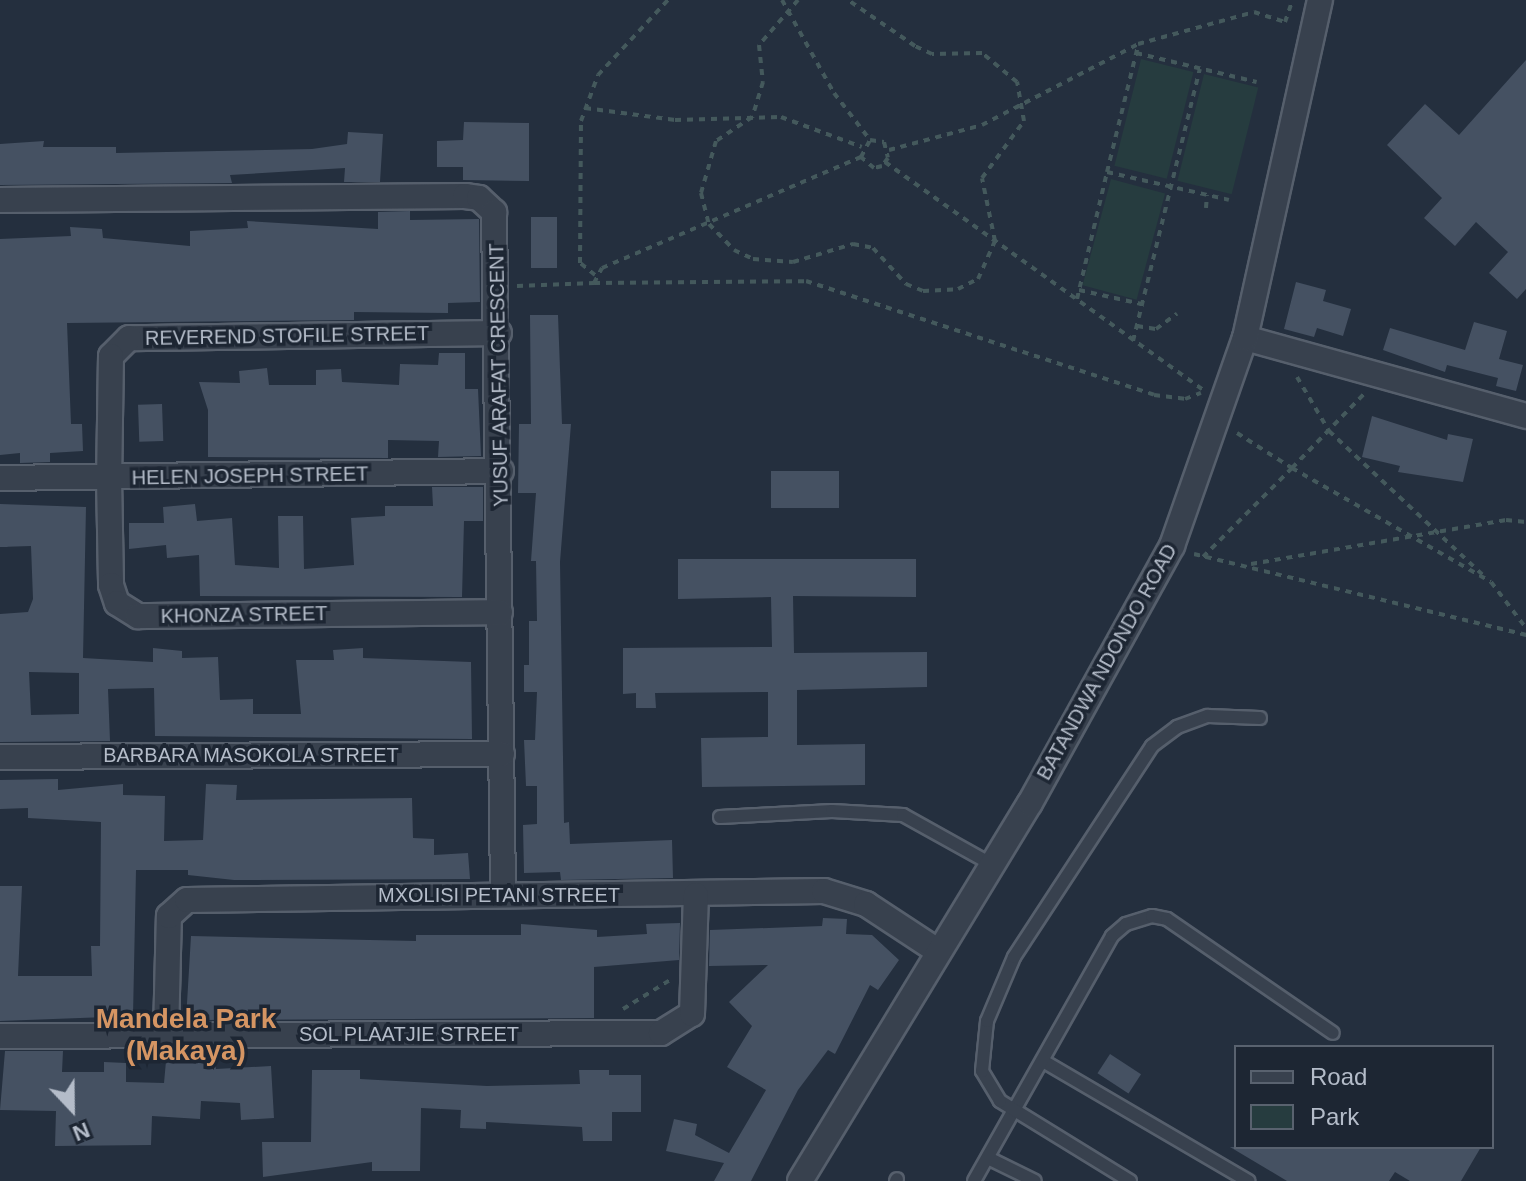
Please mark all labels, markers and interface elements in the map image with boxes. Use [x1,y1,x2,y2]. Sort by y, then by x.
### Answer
street label: YUSUF ARAFAT CRESCENT [485,242,513,508]
street label: REVEREND STOFILE STREET [145,322,429,350]
street label: HELEN JOSEPH STREET [131,462,369,490]
street label: BATANDWA NDONDO ROAD [1032,539,1182,785]
street label: KHONZA STREET [160,602,328,628]
street label: BARBARA MASOKOLA STREET [102,743,400,767]
street label: MXOLISI PETANI STREET [378,883,620,907]
district label: Mandela Park (Makaya) [96,1002,276,1068]
street label: SOL PLAATJIE STREET [299,1022,519,1046]
legend [1234,1045,1494,1149]
text: Road [1310,1063,1367,1090]
north arrow [32,1069,112,1149]
text: Park [1310,1103,1359,1130]
text: N [69,1117,93,1146]

